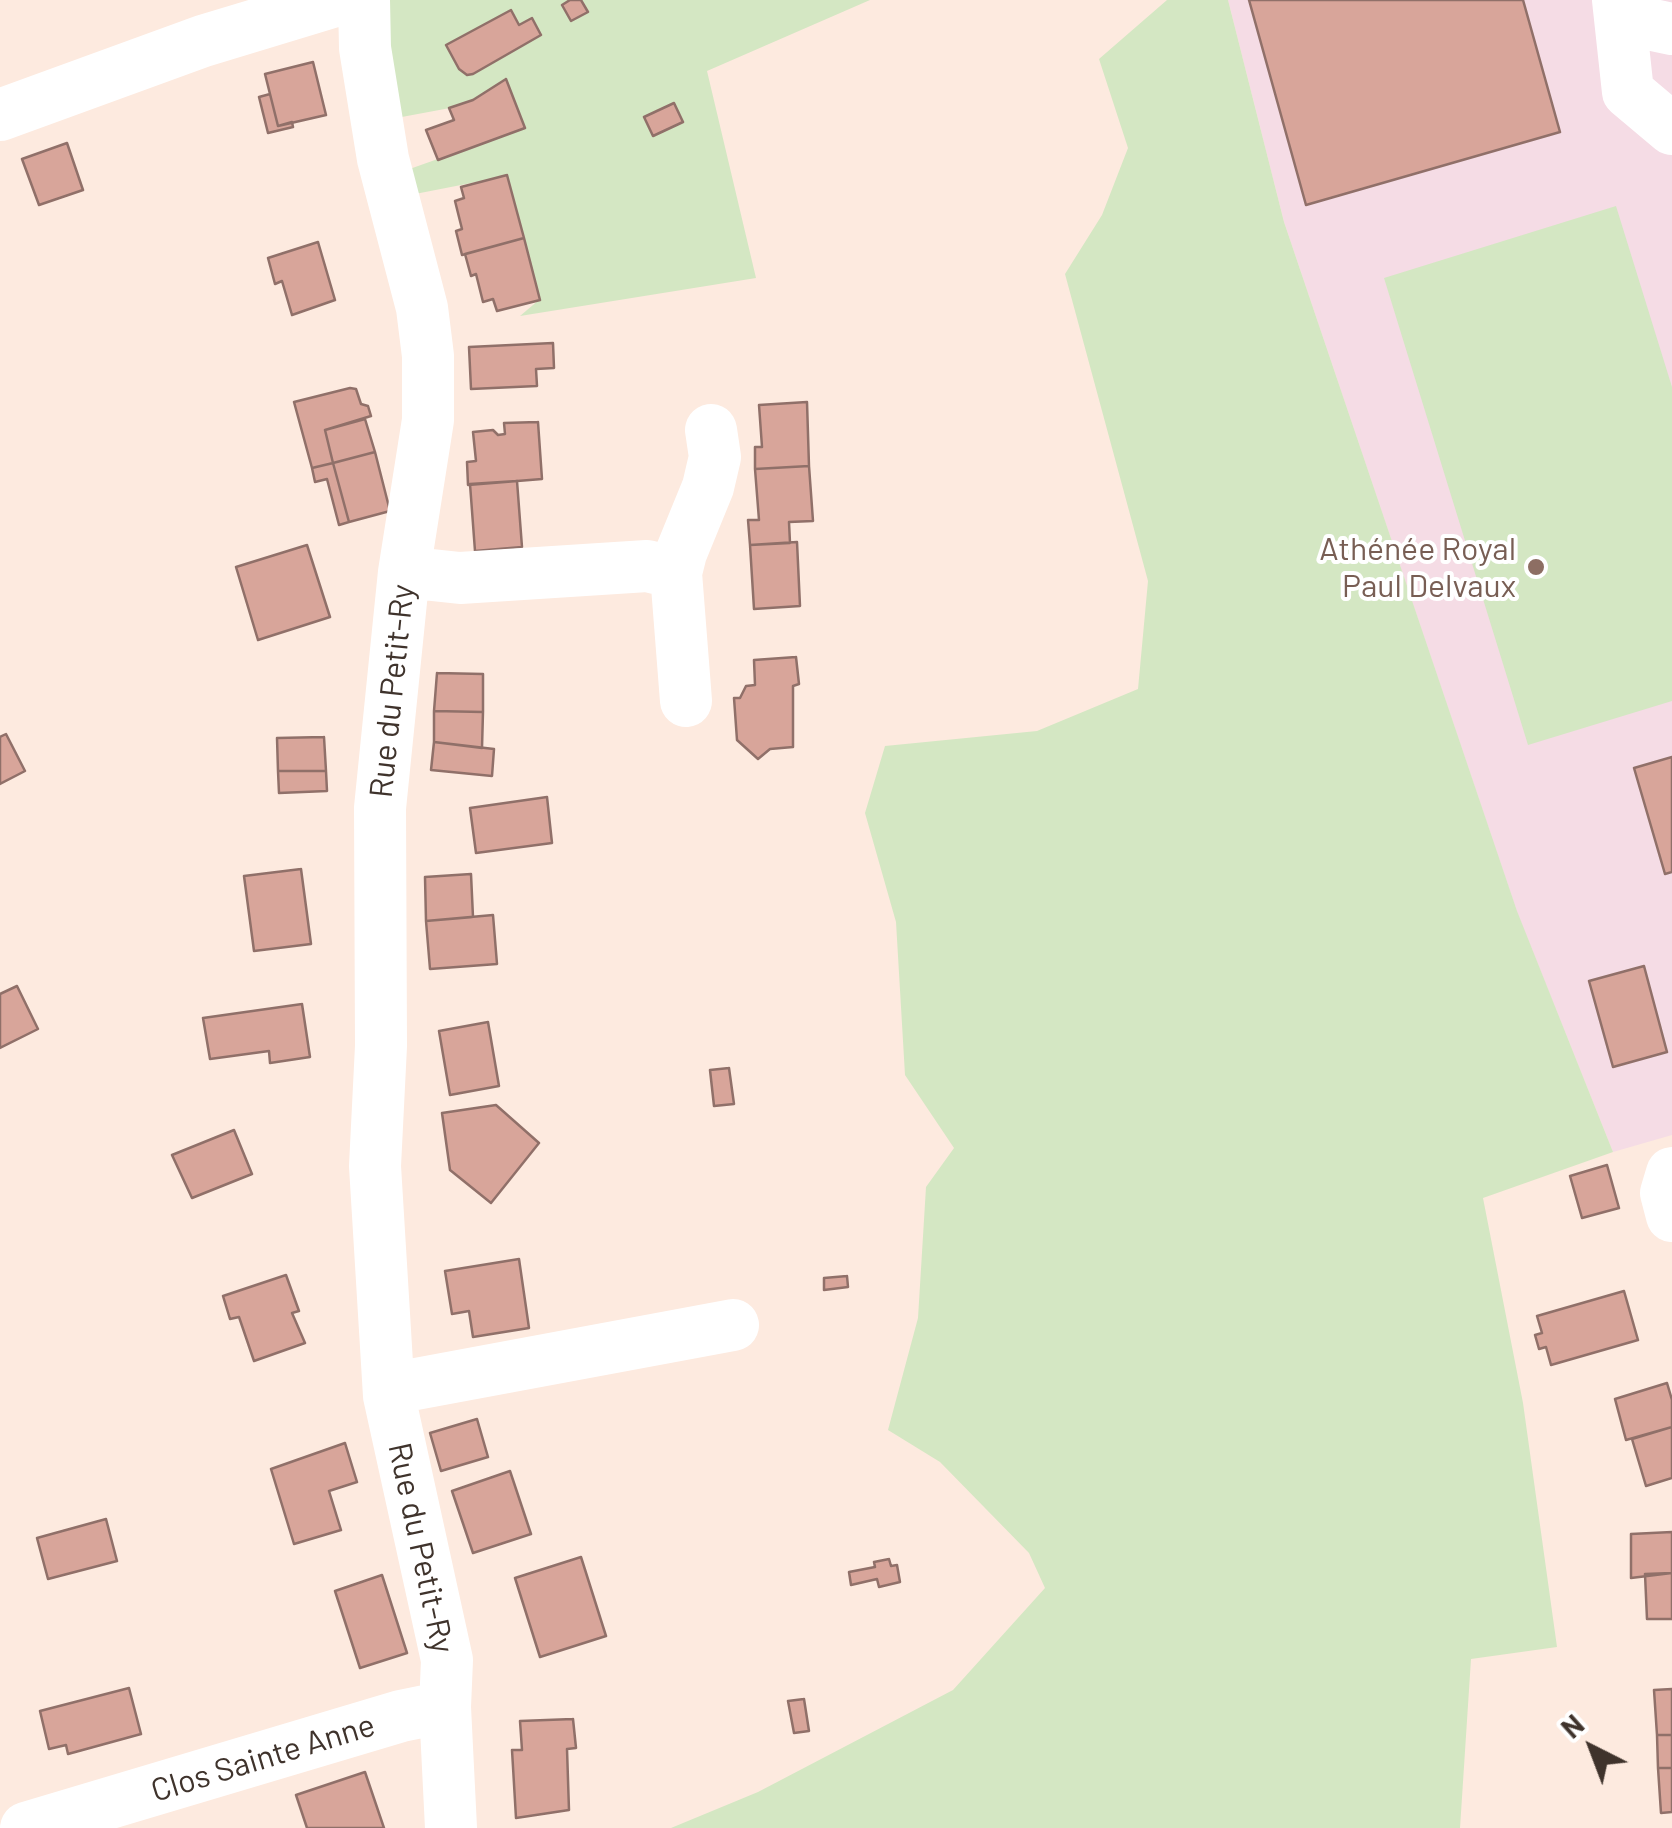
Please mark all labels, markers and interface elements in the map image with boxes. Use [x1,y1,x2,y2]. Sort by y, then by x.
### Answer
place label: Athénée Royal Paul Delvaux [1319,530,1516,605]
marker: Athénée Royal Paul Delvaux [1525,556,1547,578]
street label: Rue du Petit-Ry [362,582,422,800]
street label: Rue du Petit-Ry [380,1439,462,1657]
north arrow [1542,1698,1642,1798]
street label: Clos Sainte Anne [147,1706,379,1810]
text: N [1554,1707,1590,1745]

